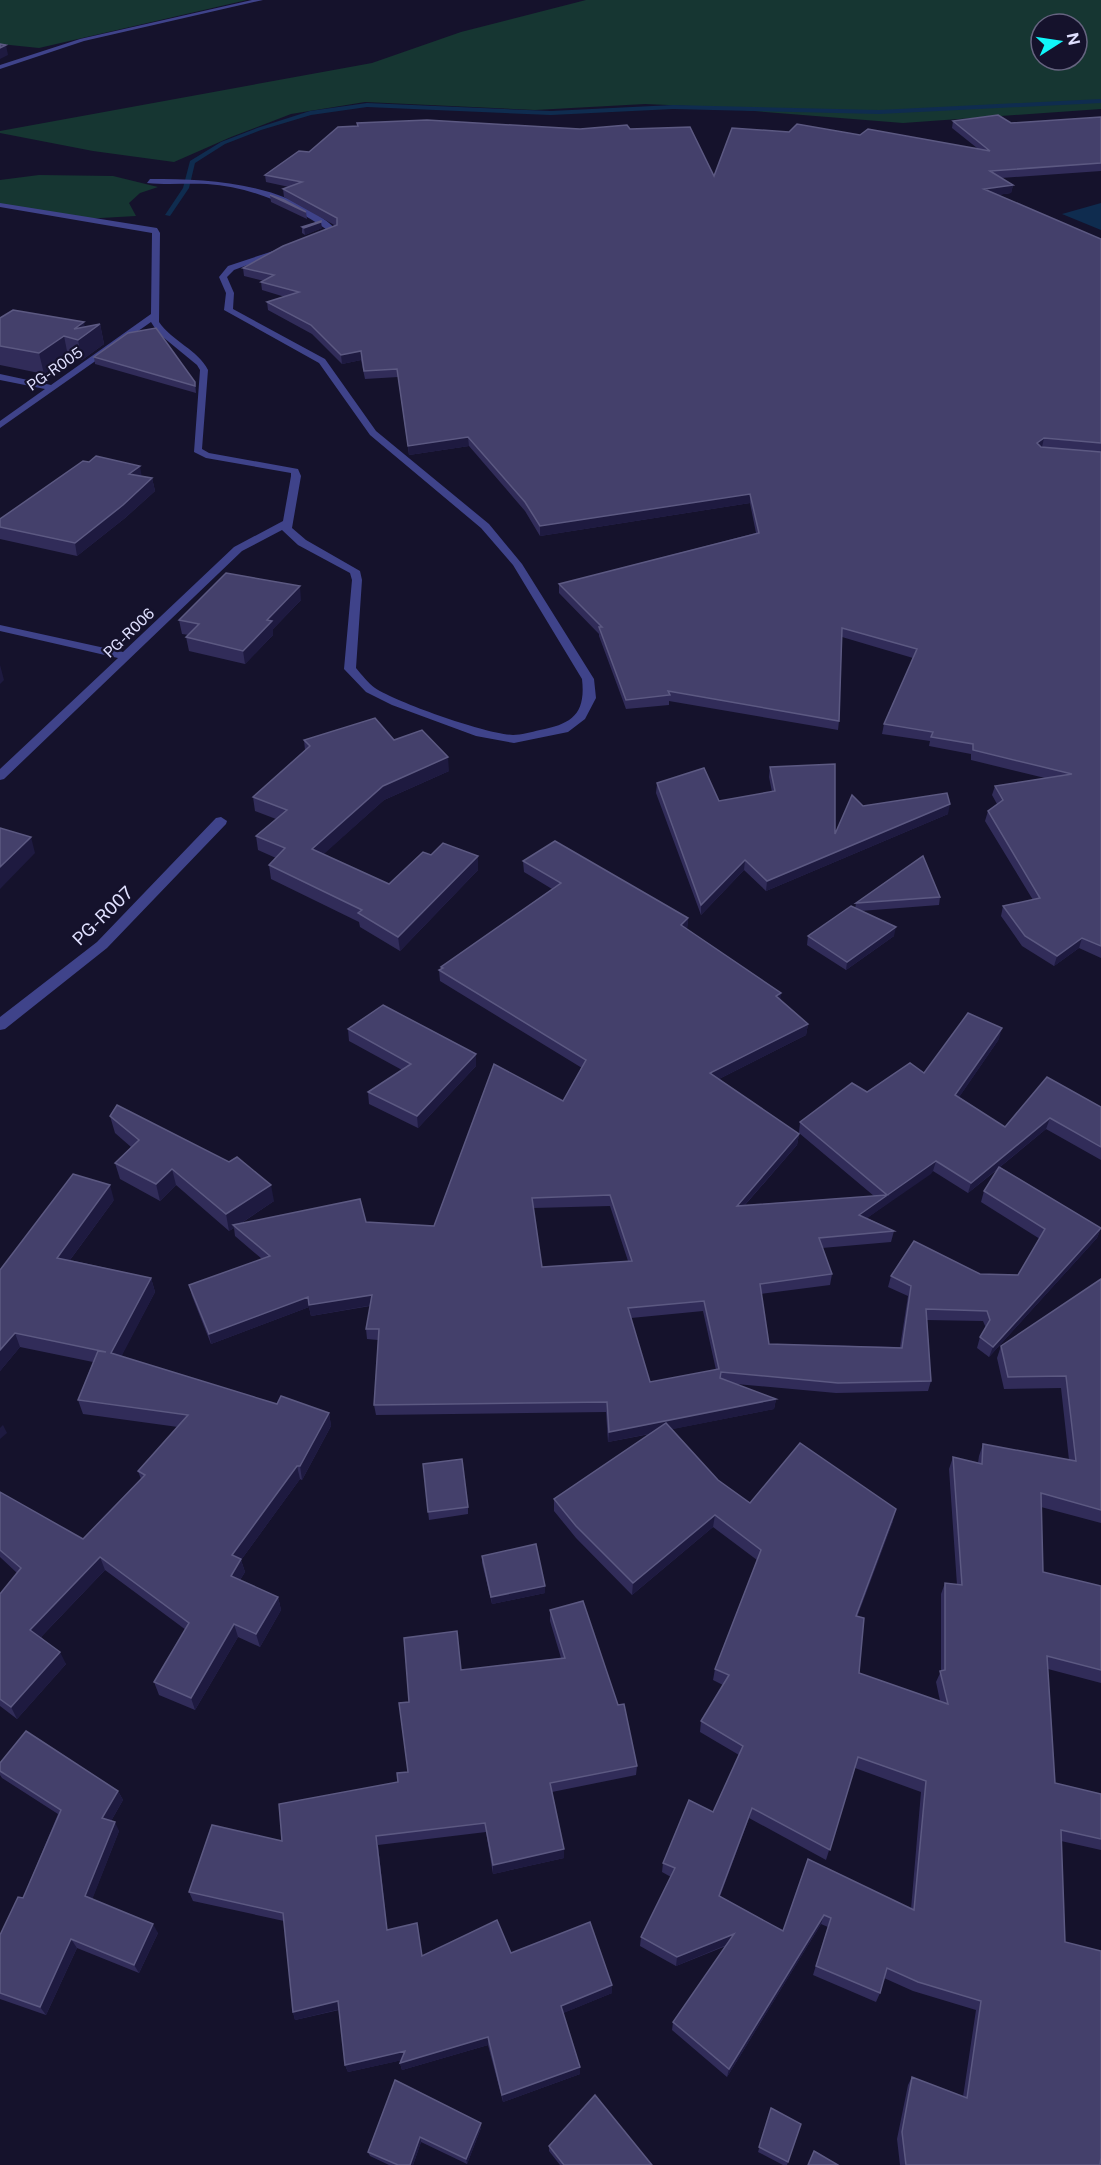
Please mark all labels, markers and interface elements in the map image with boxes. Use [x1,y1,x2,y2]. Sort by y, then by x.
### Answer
north arrow [1029,12,1089,72]
text: N [1063,31,1084,47]
street label: PG-R005 [24,343,86,394]
street label: PG-R006 [100,604,158,661]
street label: PG-R007 [68,882,137,950]

